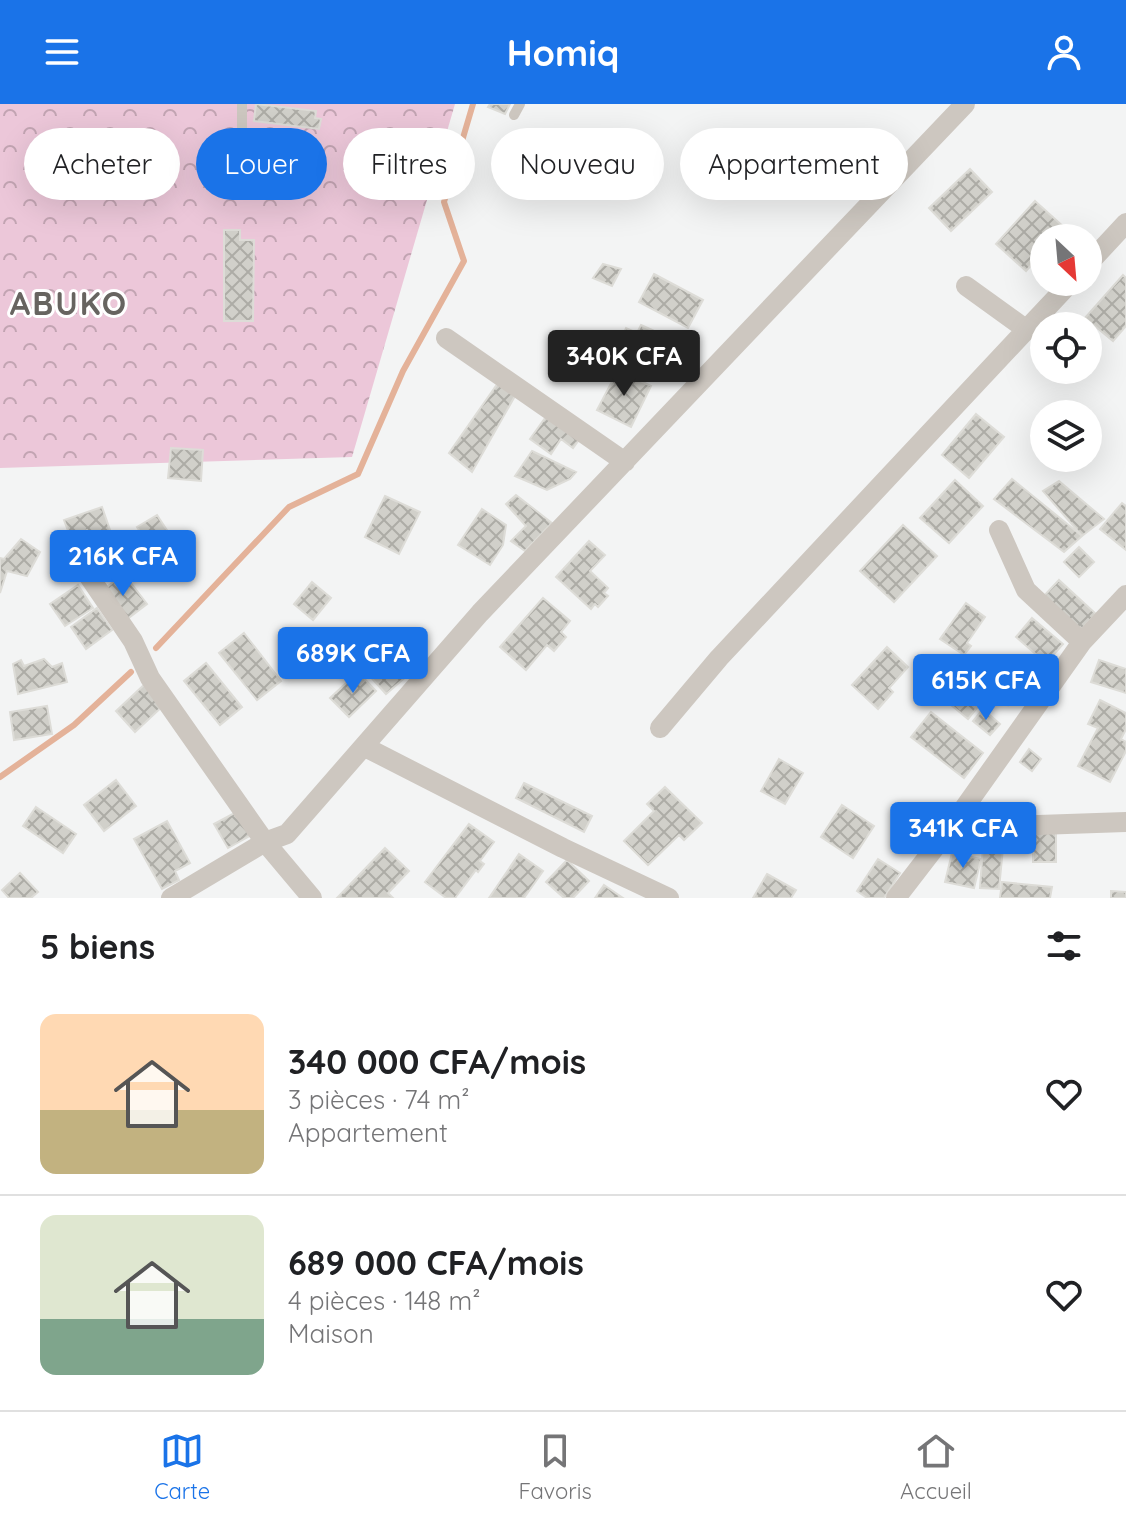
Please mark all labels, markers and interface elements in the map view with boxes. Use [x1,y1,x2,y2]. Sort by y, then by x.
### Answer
icon: menu [40,30,84,74]
text: Homiq [507,30,619,75]
icon: person [1042,30,1086,74]
chip: Acheter [24,128,180,200]
chip: Louer [196,128,327,200]
chip: Filtres [343,128,475,200]
chip: Nouveau [491,128,664,200]
chip: Appartement [680,128,908,200]
north arrow [1030,224,1102,296]
map controls [1030,224,1102,472]
district label: ABUKO [10,283,128,323]
button: locate [1030,312,1102,384]
pin: 340K CFA [541,330,707,398]
text: 340K CFA [566,339,682,372]
button: layers [1030,400,1102,472]
pin: 216K CFA [40,530,206,598]
text: 216K CFA [68,539,178,572]
pin: 689K CFA [270,627,436,695]
text: 689K CFA [296,636,410,669]
pin: 615K CFA [903,654,1069,722]
text: 615K CFA [931,663,1041,696]
pin: 341K CFA [880,802,1046,870]
text: 341K CFA [908,811,1018,844]
icon: filters [1042,924,1086,968]
text: 5 biens [40,925,155,968]
text: 340 000 CFA/mois [288,1040,586,1083]
icon: home [104,1046,200,1142]
icon: heart [1042,1072,1086,1116]
text: 3 pièces · 74 m² [288,1083,469,1116]
text: Appartement [288,1116,448,1149]
text: 689 000 CFA/mois [288,1241,584,1284]
icon: home [104,1247,200,1343]
icon: heart [1042,1273,1086,1317]
text: 4 pièces · 148 m² [288,1284,480,1317]
text: Maison [288,1317,374,1350]
tab: Carte [154,1429,210,1505]
tab: Favoris [518,1429,592,1505]
tab: Accueil [900,1429,972,1505]

